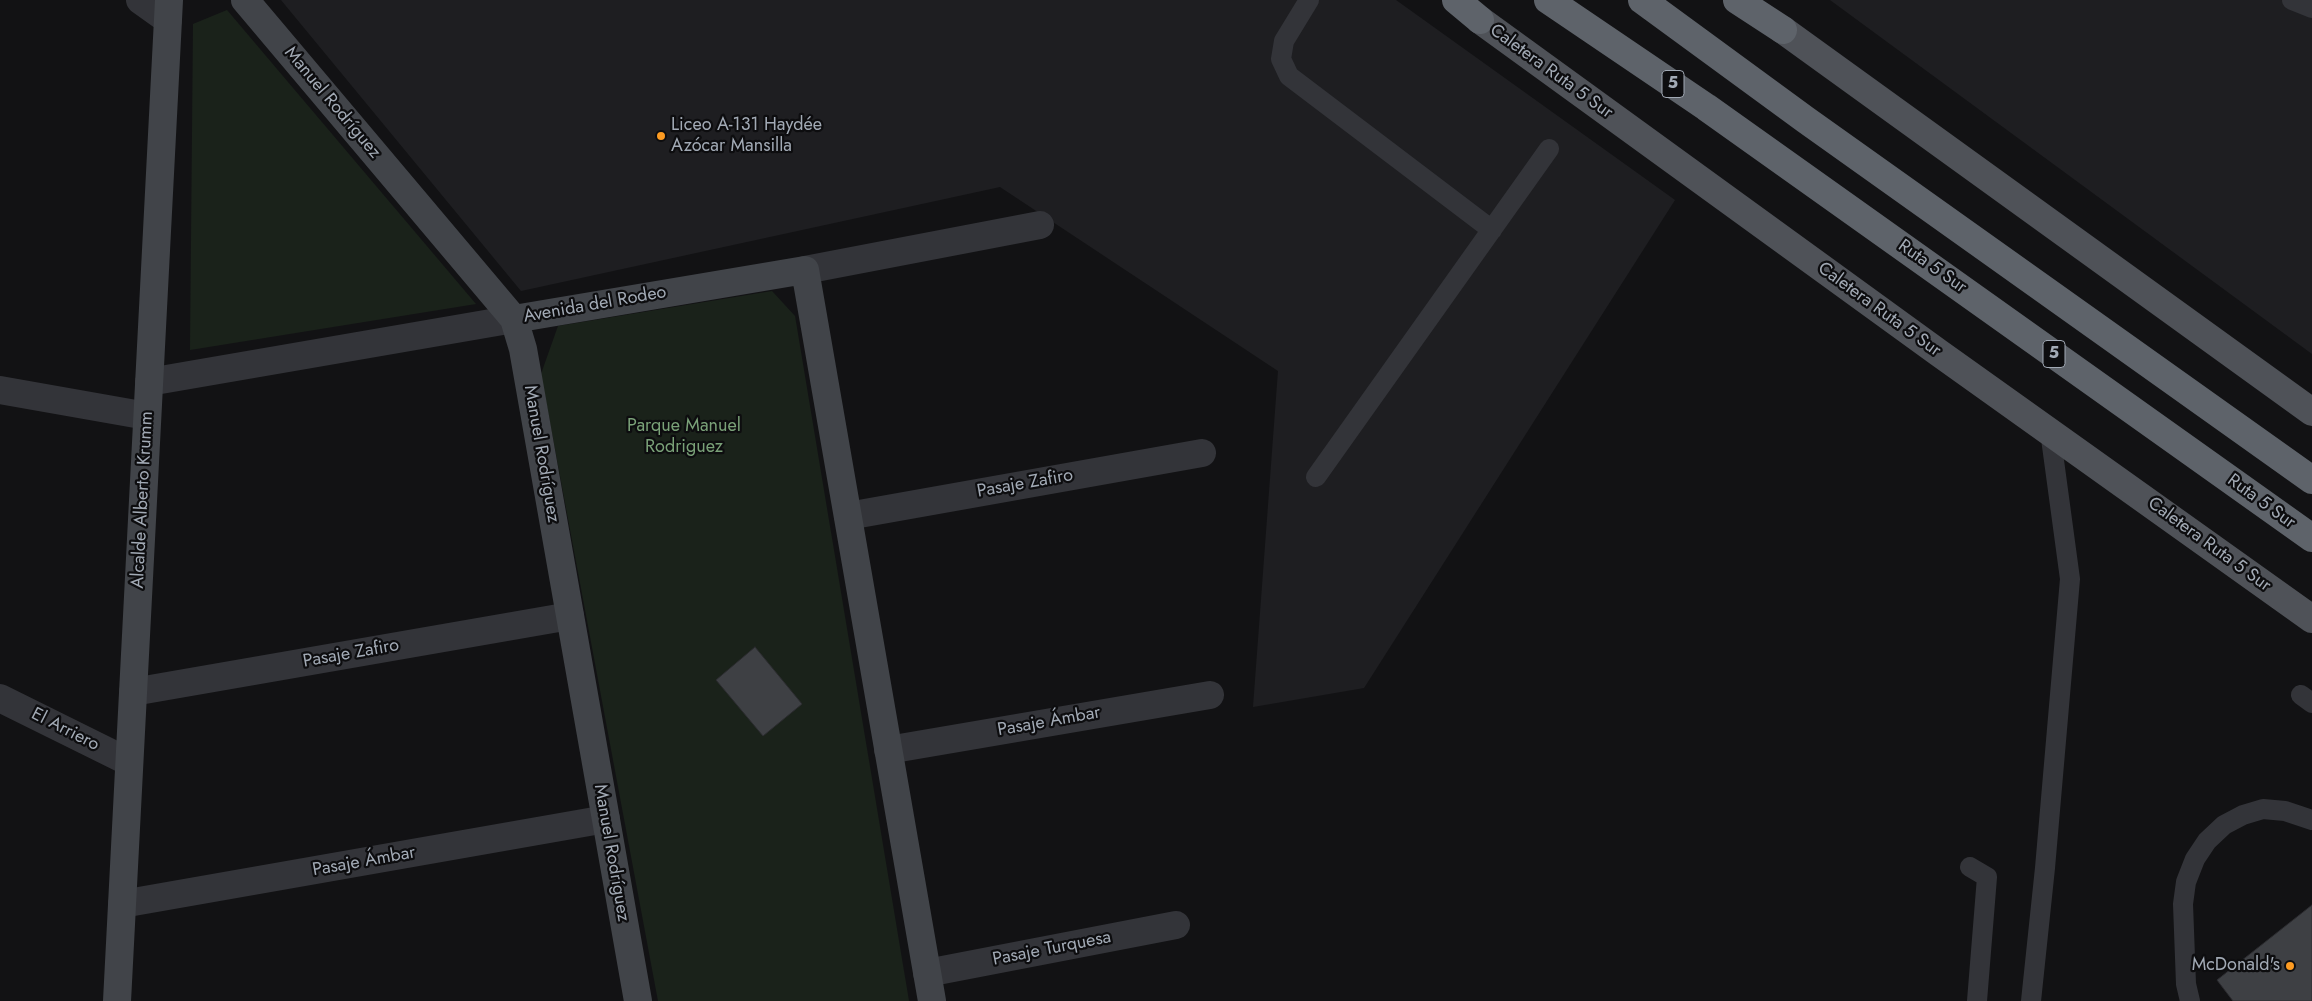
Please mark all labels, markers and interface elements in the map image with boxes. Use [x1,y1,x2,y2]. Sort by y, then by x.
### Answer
street label: Caletera Ruta 5 Sur [1485,20,1617,124]
street label: Manuel Rodríguez [279,43,385,163]
road number: 5 [1662,70,1684,98]
place label: Liceo A-131 Haydée Azócar Mansilla [671,115,822,158]
marker: Liceo A-131 Haydée Azócar Mansilla [655,130,667,142]
street label: Ruta 5 Sur [1893,236,1971,298]
street label: Caletera Ruta 5 Sur [1813,258,1945,362]
street label: Avenida del Rodeo [522,282,668,328]
road number: 5 [2043,340,2065,368]
street label: Manuel Rodríguez [518,384,564,524]
street label: Alcalde Alberto Krumm [128,411,158,589]
park label: Parque Manuel Rodriguez [627,416,741,458]
street label: Pasaje Zafiro [975,465,1075,503]
street label: Ruta 5 Sur [2223,470,2299,534]
street label: Caletera Ruta 5 Sur [2143,493,2275,597]
street label: Pasaje Zafiro [301,635,401,673]
street label: Pasaje Ámbar [996,702,1102,742]
street label: El Arriero [27,704,103,756]
street label: Manuel Rodríguez [588,783,634,923]
street label: Pasaje Ámbar [311,842,417,882]
street label: Pasaje Turquesa [991,927,1113,971]
place label: McDonald's [2192,955,2280,977]
marker: McDonald's [2284,960,2296,972]

